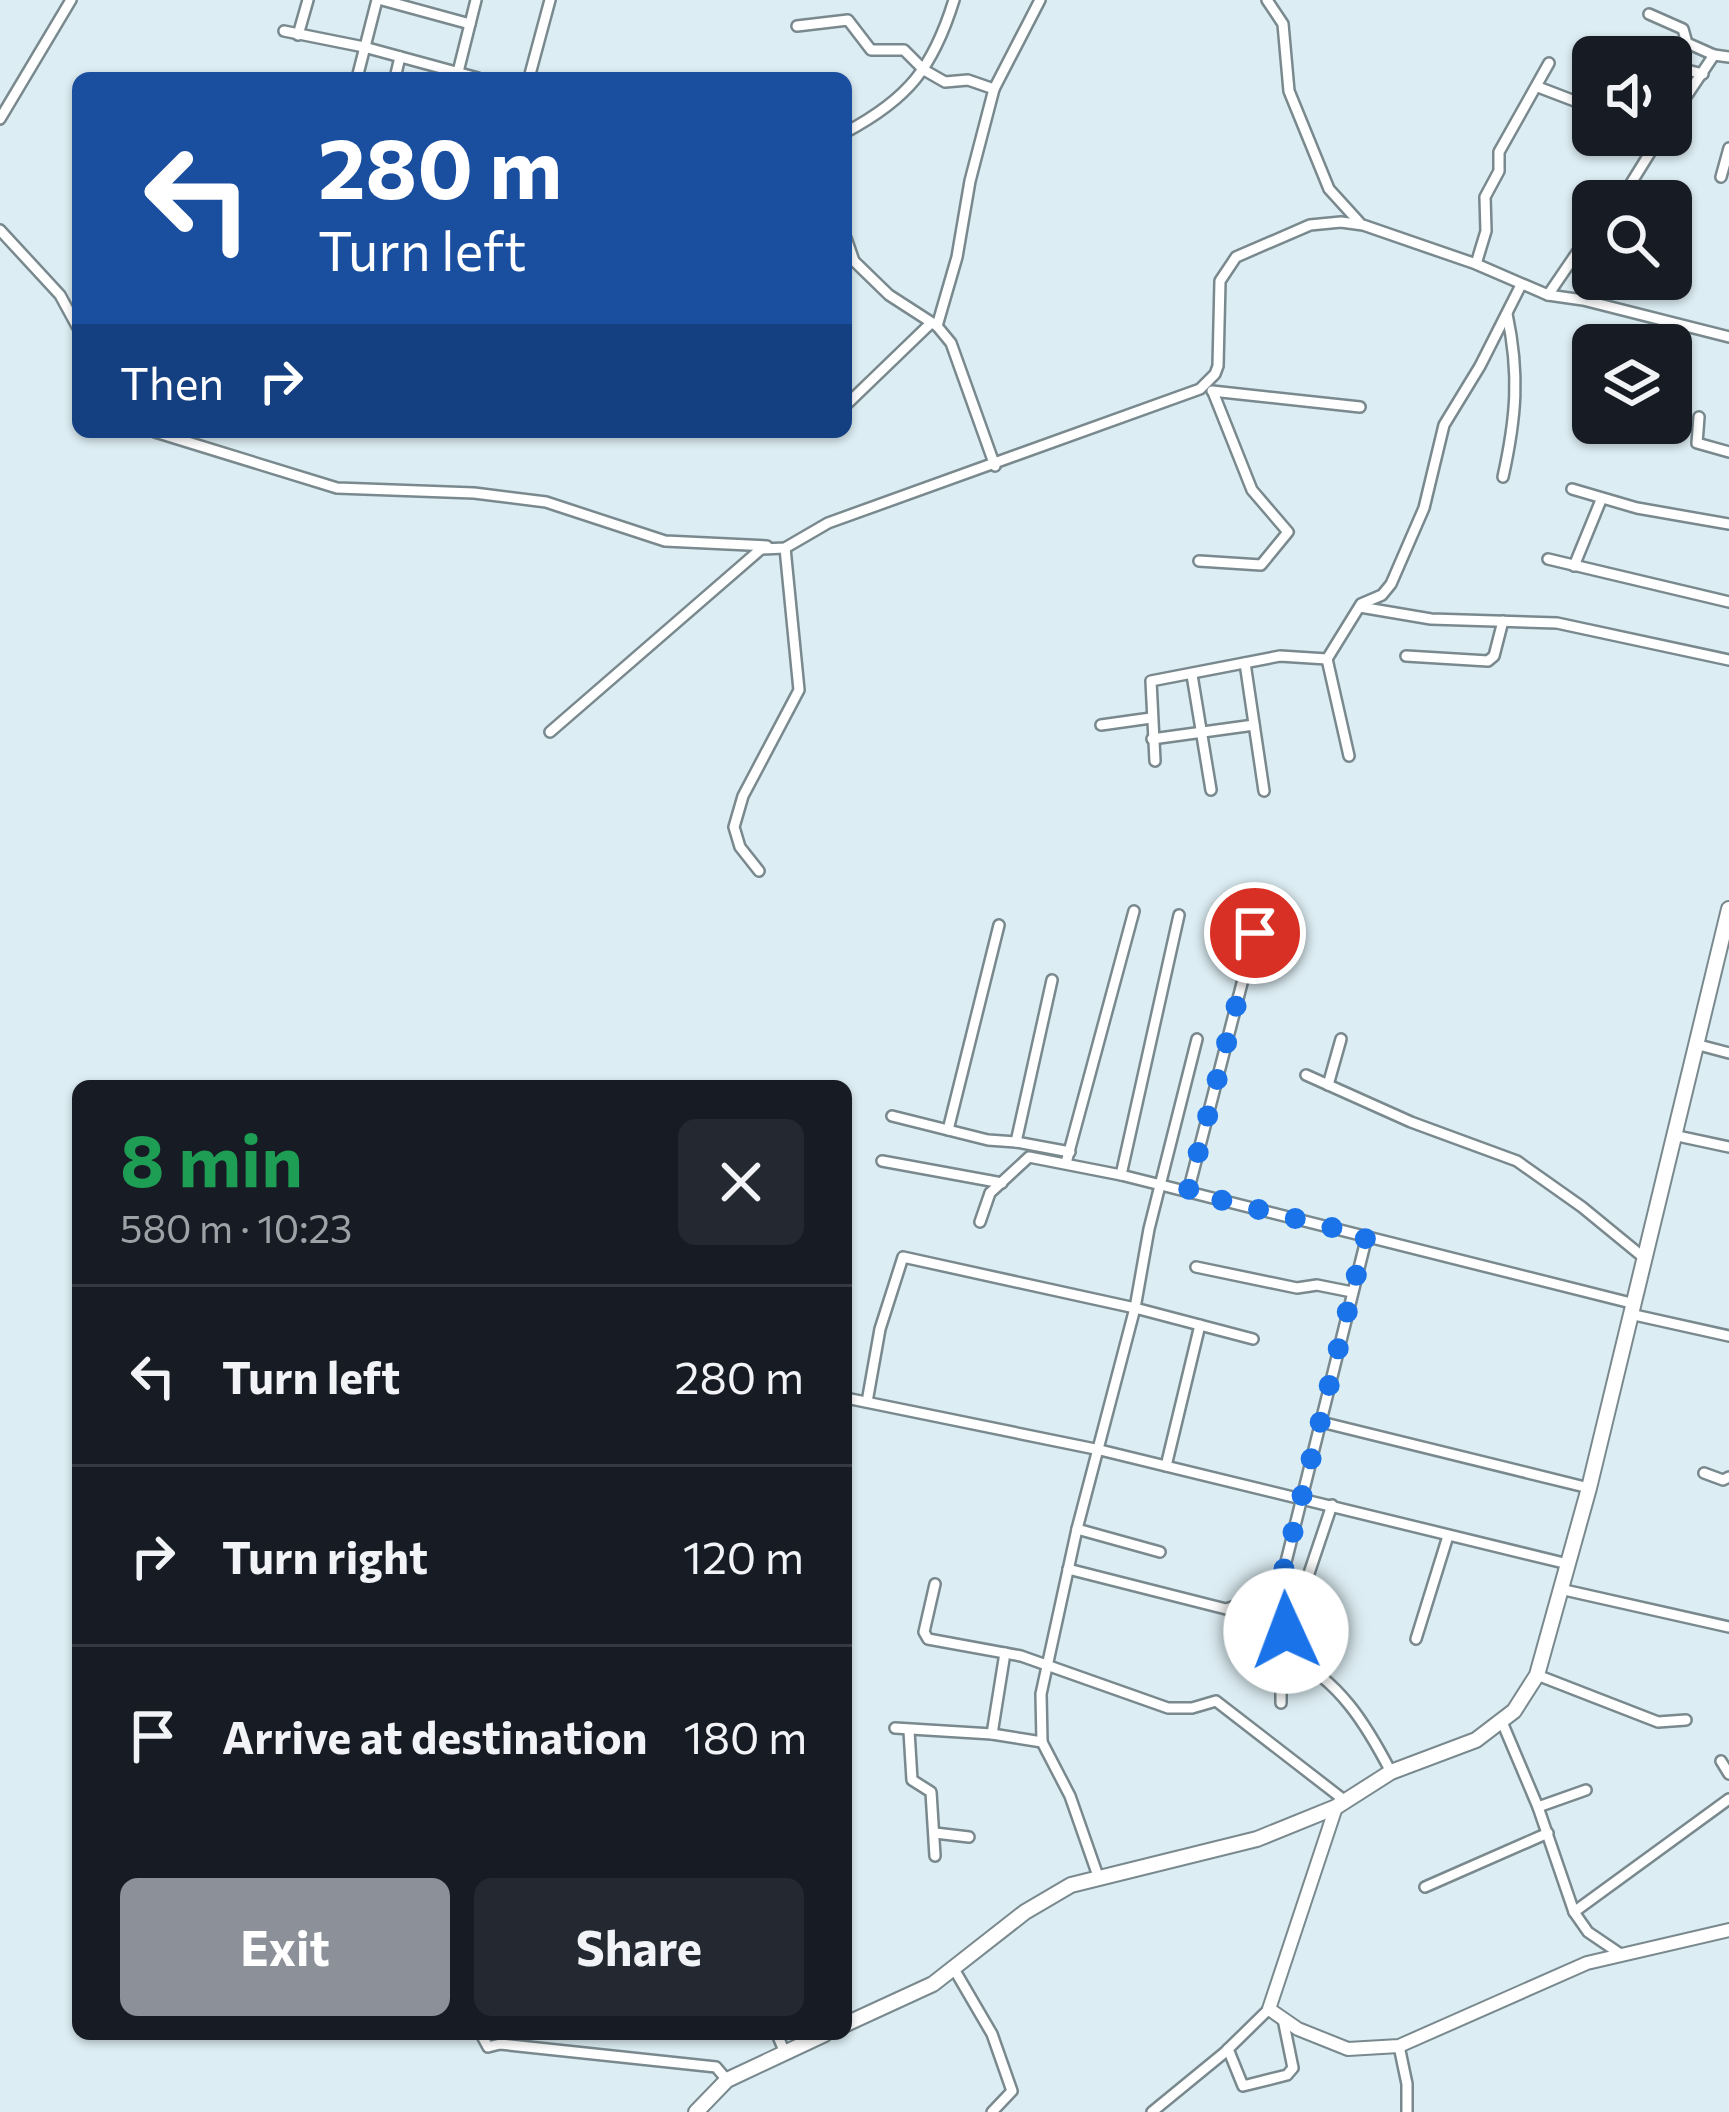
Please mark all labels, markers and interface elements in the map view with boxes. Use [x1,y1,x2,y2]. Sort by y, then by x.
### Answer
map controls [1572,36,1692,444]
button: sound [1572,36,1692,156]
text: 280 m [318,114,562,216]
icon: left [120,120,276,276]
button: search [1572,180,1692,300]
text: Turn left [318,216,526,282]
button: layers [1572,324,1692,444]
icon: right [248,348,314,414]
text: Then [120,354,224,409]
pin [1204,882,1306,984]
icon: arrive [1222,900,1288,966]
text: 8 min [120,1114,303,1202]
button: close [678,1119,804,1245]
text: 580 m · 10:23 [120,1203,352,1251]
icon: left [120,1343,186,1409]
text: Turn left [222,1348,400,1403]
text: 280 m [675,1348,804,1403]
icon: right [120,1523,186,1589]
text: Turn right [222,1528,428,1583]
text: 120 m [683,1528,804,1583]
position arrow [1223,1568,1349,1694]
icon: arrive [120,1703,186,1769]
text: Arrive at destination [222,1708,648,1763]
text: 180 m [684,1708,807,1763]
button: Exit [120,1878,450,2016]
button: Share [474,1878,804,2016]

